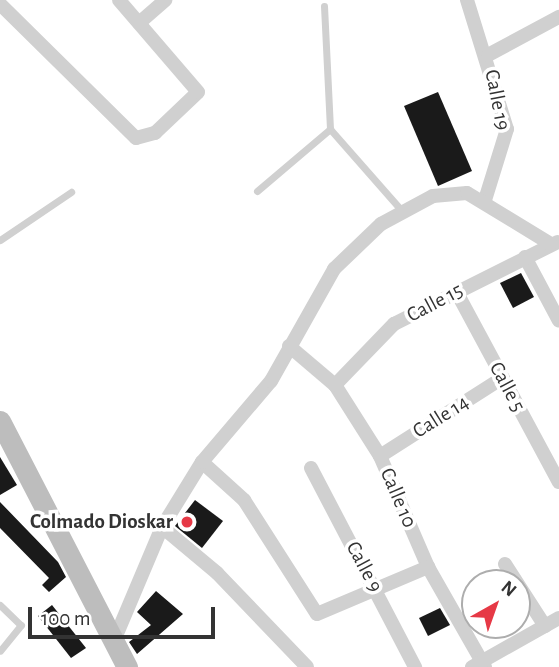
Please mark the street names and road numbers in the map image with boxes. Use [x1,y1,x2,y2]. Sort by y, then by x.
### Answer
street label: Calle 19 [479,68,515,132]
street label: Calle 15 [403,278,467,328]
street label: Calle 5 [483,358,531,416]
street label: Calle 14 [408,390,474,444]
street label: Calle 10 [374,464,422,532]
street label: Calle 9 [340,537,388,597]

